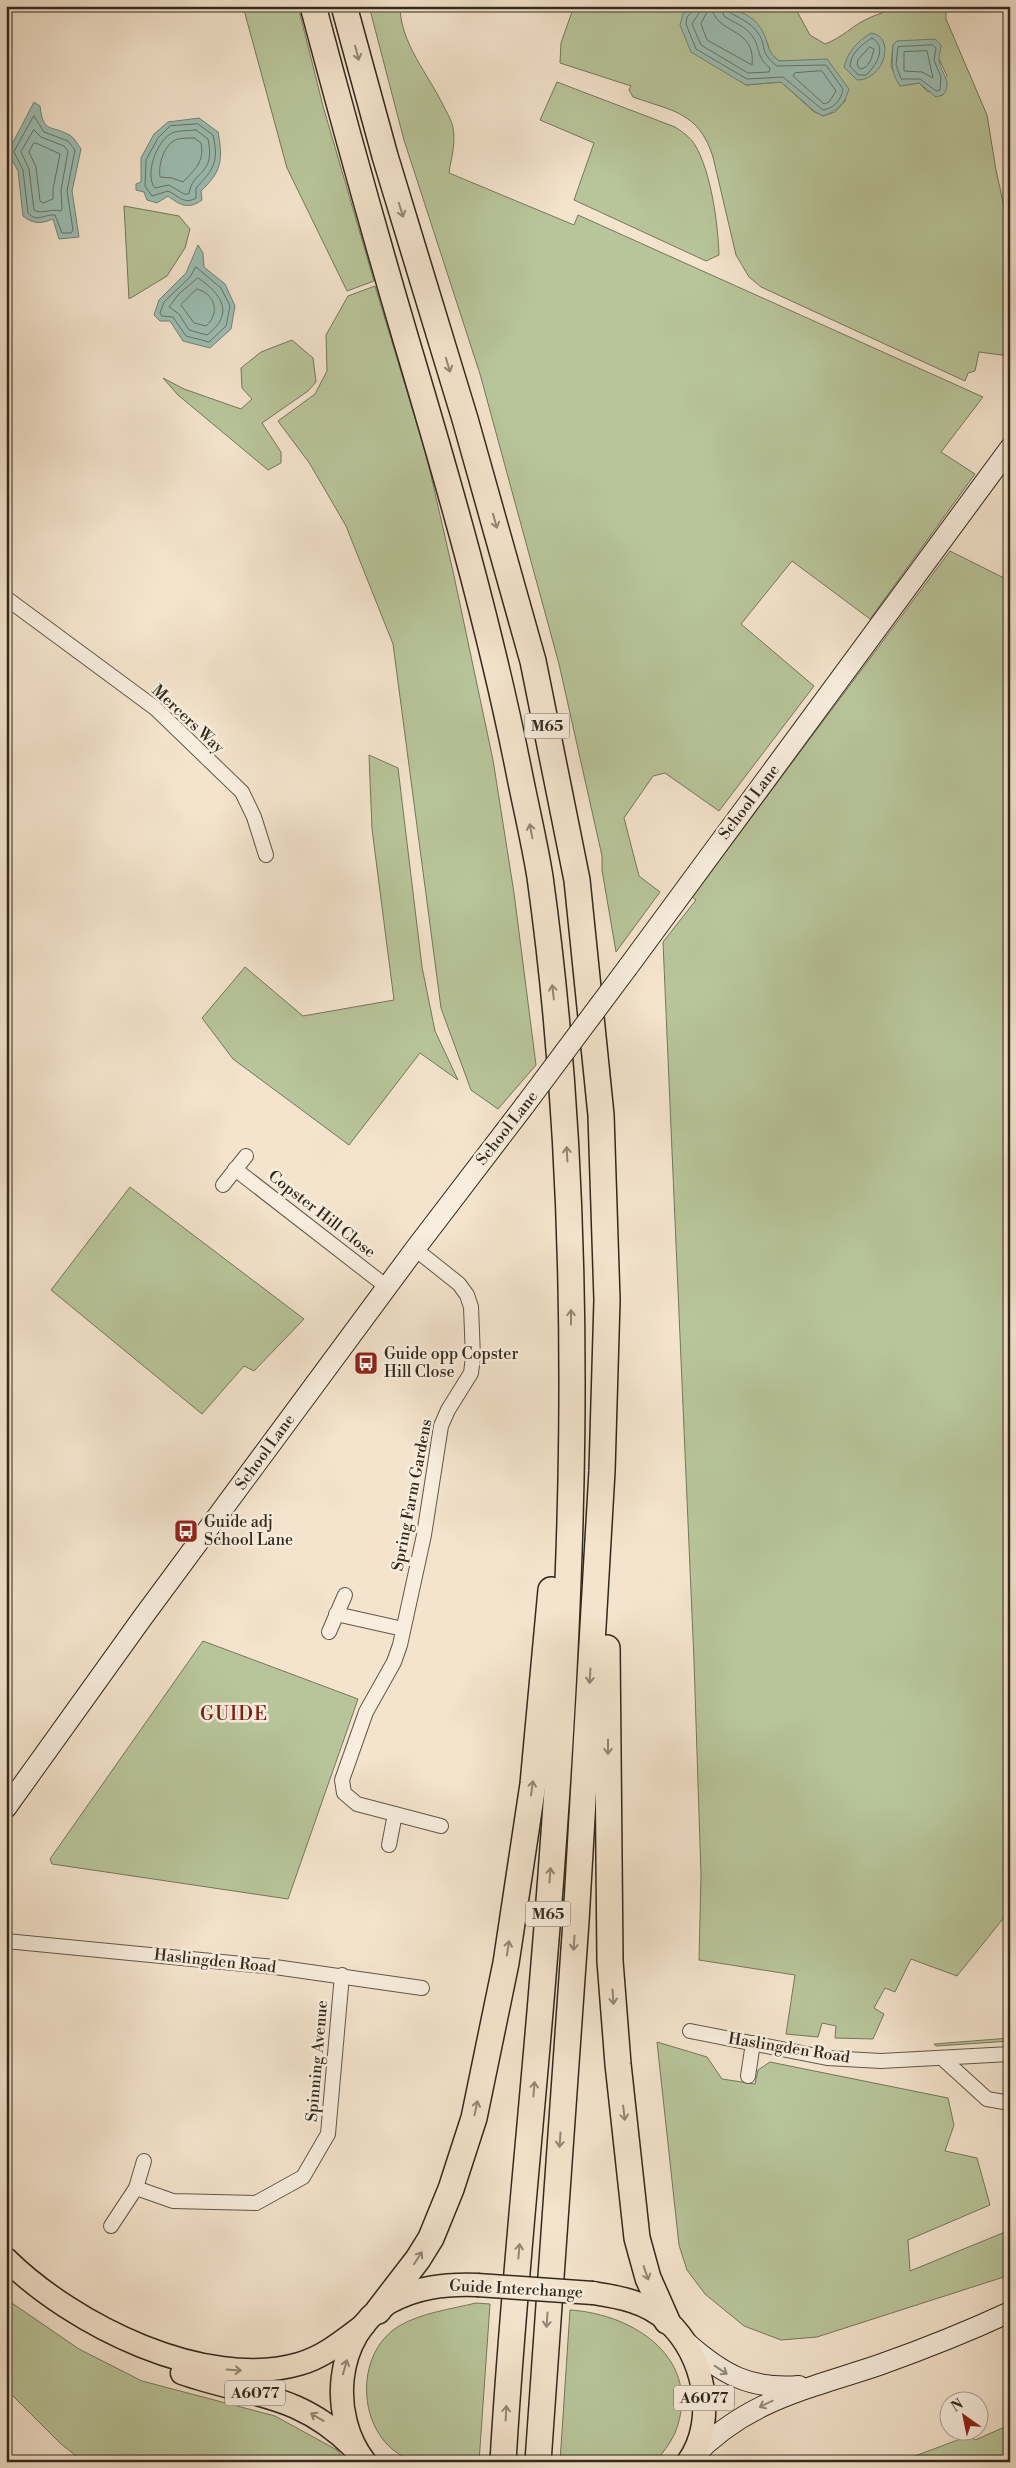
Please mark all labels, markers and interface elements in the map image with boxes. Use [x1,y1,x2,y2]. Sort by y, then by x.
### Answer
one-way arrow [352,45,362,61]
one-way arrow [397,201,406,217]
one-way arrow [444,357,454,373]
one-way arrow [490,512,500,528]
street label: Mercers Way [148,680,228,758]
road number: M65 [524,714,570,738]
street label: School Lane [714,760,784,844]
one-way arrow [526,824,535,840]
one-way arrow [548,985,558,1001]
street label: School Lane [472,1087,542,1169]
one-way arrow [562,1146,571,1162]
street label: Copster Hill Close [264,1166,380,1262]
one-way arrow [566,1309,576,1325]
place label: Guide opp Copster Hill Close [384,1344,518,1382]
bus stop icon: Guide opp Copster Hill Close [353,1350,379,1376]
street label: School Lane [231,1410,299,1494]
street label: Spring Farm Gardens [387,1417,437,1573]
place label: Guide adj School Lane [204,1512,293,1550]
bus stop icon: Guide adj School Lane [173,1518,199,1544]
one-way arrow [586,1668,595,1684]
district label: GUIDE [200,1702,268,1726]
one-way arrow [603,1738,613,1754]
one-way arrow [527,1780,537,1796]
one-way arrow [546,1867,555,1883]
road number: M65 [526,1902,570,1926]
one-way arrow [569,1935,579,1951]
one-way arrow [503,1941,513,1957]
street label: Haslingden Road [153,1945,277,1977]
one-way arrow [608,1988,617,2004]
street label: Spinning Avenue [302,1999,332,2123]
street label: Haslingden Road [727,2029,851,2067]
one-way arrow [529,2082,538,2098]
one-way arrow [472,2100,482,2116]
one-way arrow [619,2104,629,2120]
one-way arrow [555,2132,564,2148]
one-way arrow [515,2243,524,2259]
one-way arrow [413,2252,423,2266]
one-way arrow [642,2265,652,2281]
street label: Guide Interchange [449,2276,583,2302]
one-way arrow [543,2312,552,2328]
one-way arrow [341,2359,350,2375]
one-way arrow [225,2365,241,2374]
one-way arrow [714,2365,728,2375]
road number: A6077 [225,2380,285,2406]
road number: A6077 [674,2386,734,2410]
north arrow [938,2390,988,2440]
text: N [948,2395,967,2417]
one-way arrow [759,2400,774,2409]
one-way arrow [502,2405,511,2421]
one-way arrow [309,2412,324,2422]

